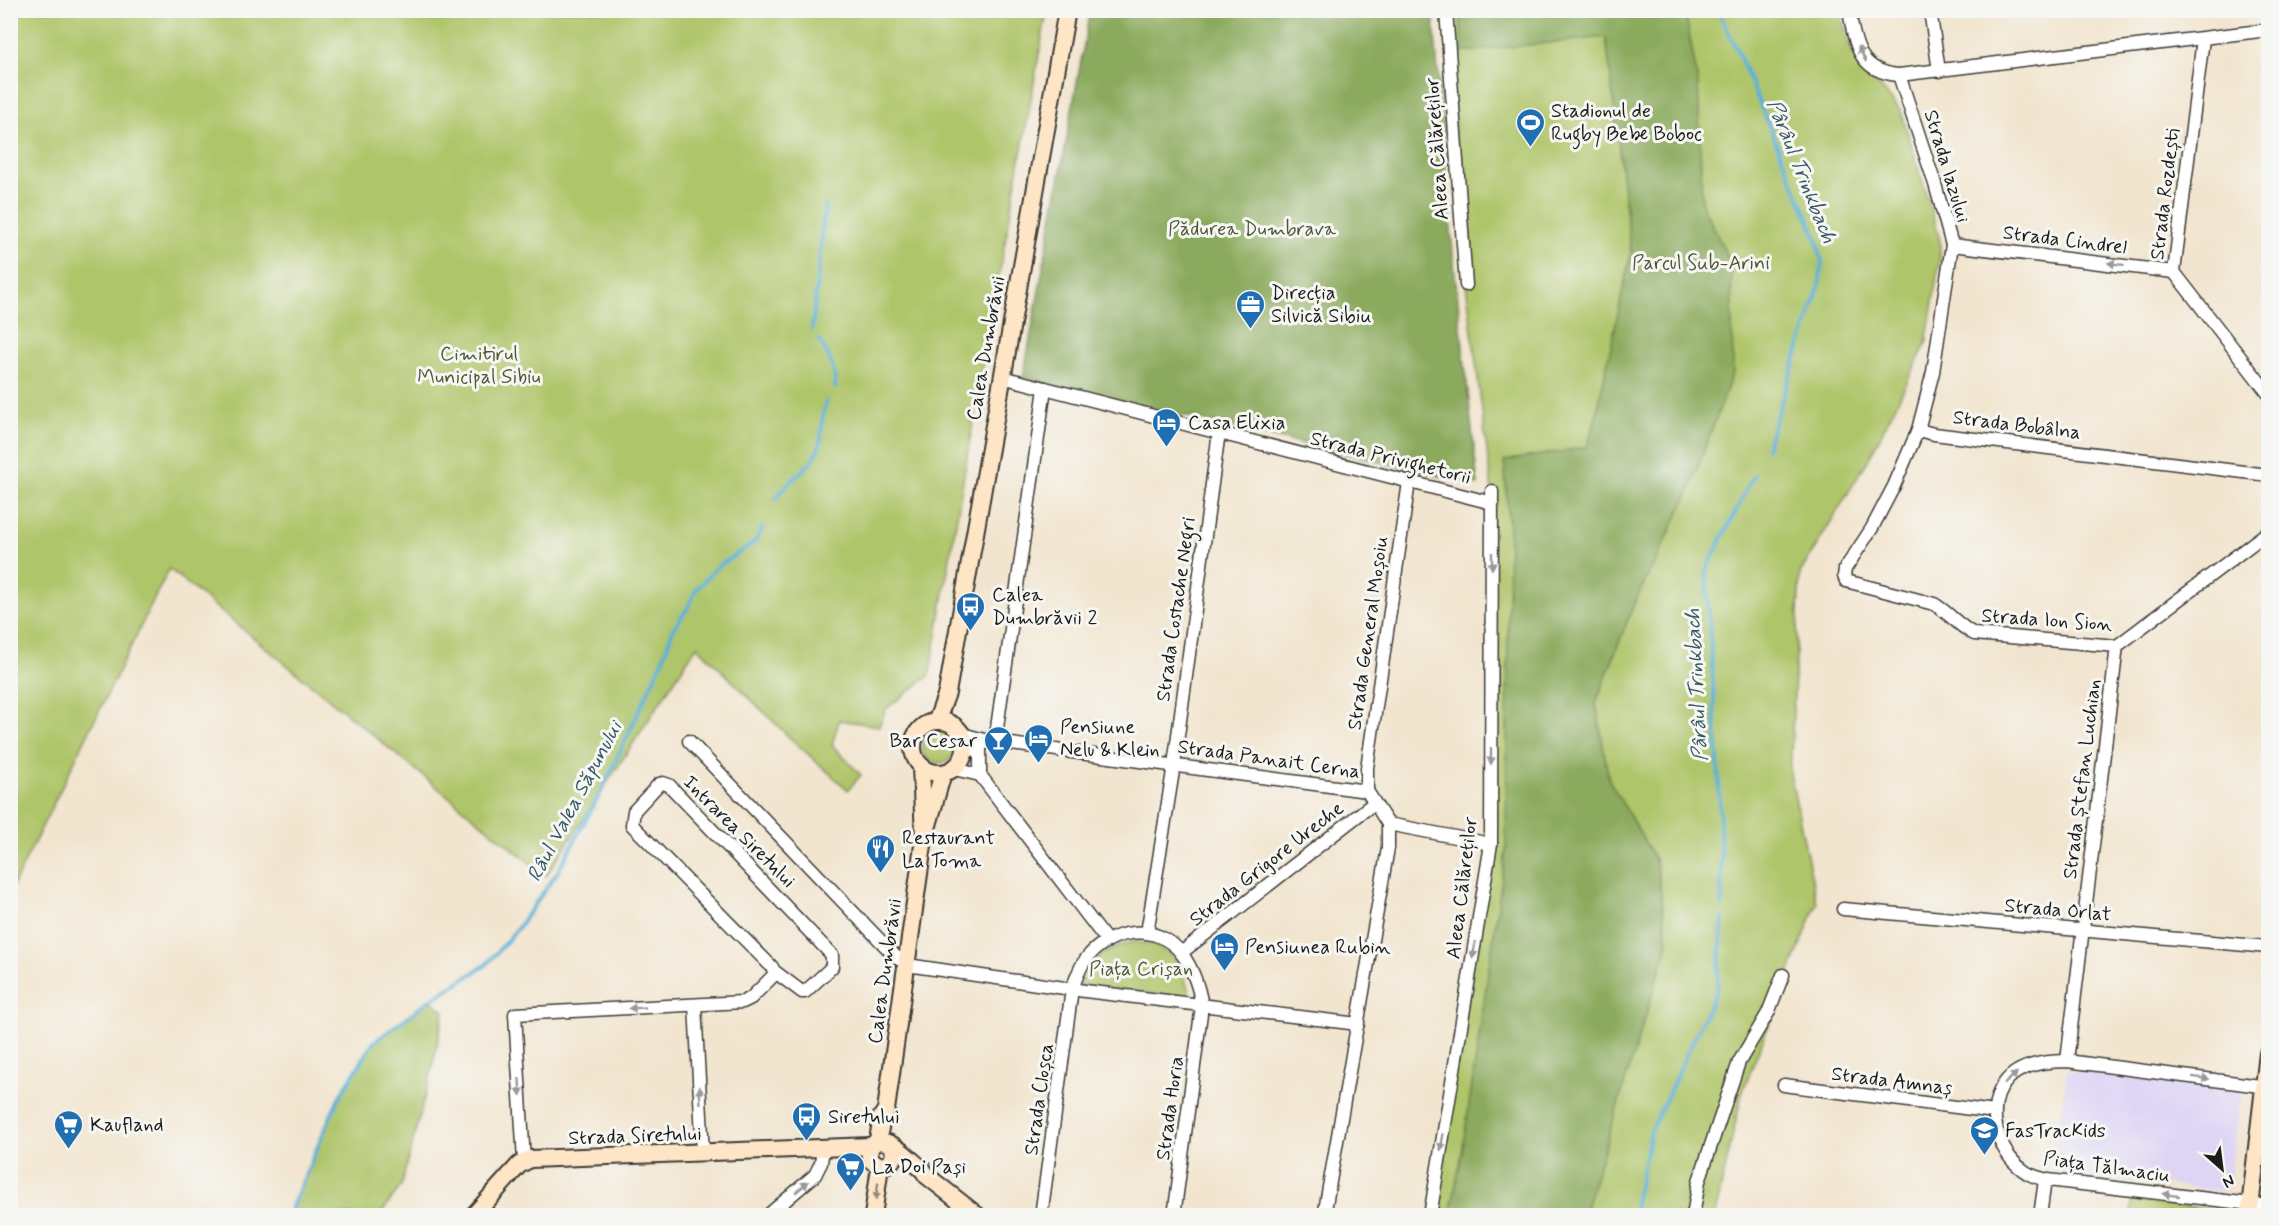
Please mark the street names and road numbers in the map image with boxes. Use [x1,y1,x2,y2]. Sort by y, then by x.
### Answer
street label: Aleea Călăreților [1419,76,1456,221]
street label: Strada Iazului [1917,107,1977,226]
street label: Strada Rozdești [2144,127,2187,262]
street label: Strada Cindrel [2001,220,2128,261]
street label: Calea Dumbrăvii [960,274,1012,423]
street label: Strada Bobâlna [1951,404,2082,447]
street label: Strada Privighetorii [1307,425,1474,493]
street label: Strada Costache Negri [1150,515,1205,704]
street label: Strada General Moșoiu [1342,534,1395,732]
street label: Strada Ion Sion [1980,602,2114,639]
street label: Strada Ștefan Luchian [2057,678,2108,881]
street label: Strada Panait Cerna [1176,733,1362,786]
street label: Intrarea Siretului [677,770,801,894]
street label: Strada Grigore Ureche [1184,795,1350,933]
street label: Aleea Călăreților [1440,815,1485,961]
street label: Strada Orlat [2003,892,2112,929]
street label: Calea Dumbrăvii [862,897,909,1046]
street label: Strada Cloșca [1018,1041,1061,1157]
street label: Strada Horia [1150,1054,1191,1162]
street label: Strada Amnaș [1830,1061,1954,1102]
street label: Strada Siretului [568,1121,702,1152]
street label: Piața Tălmaciu [2042,1145,2172,1190]

